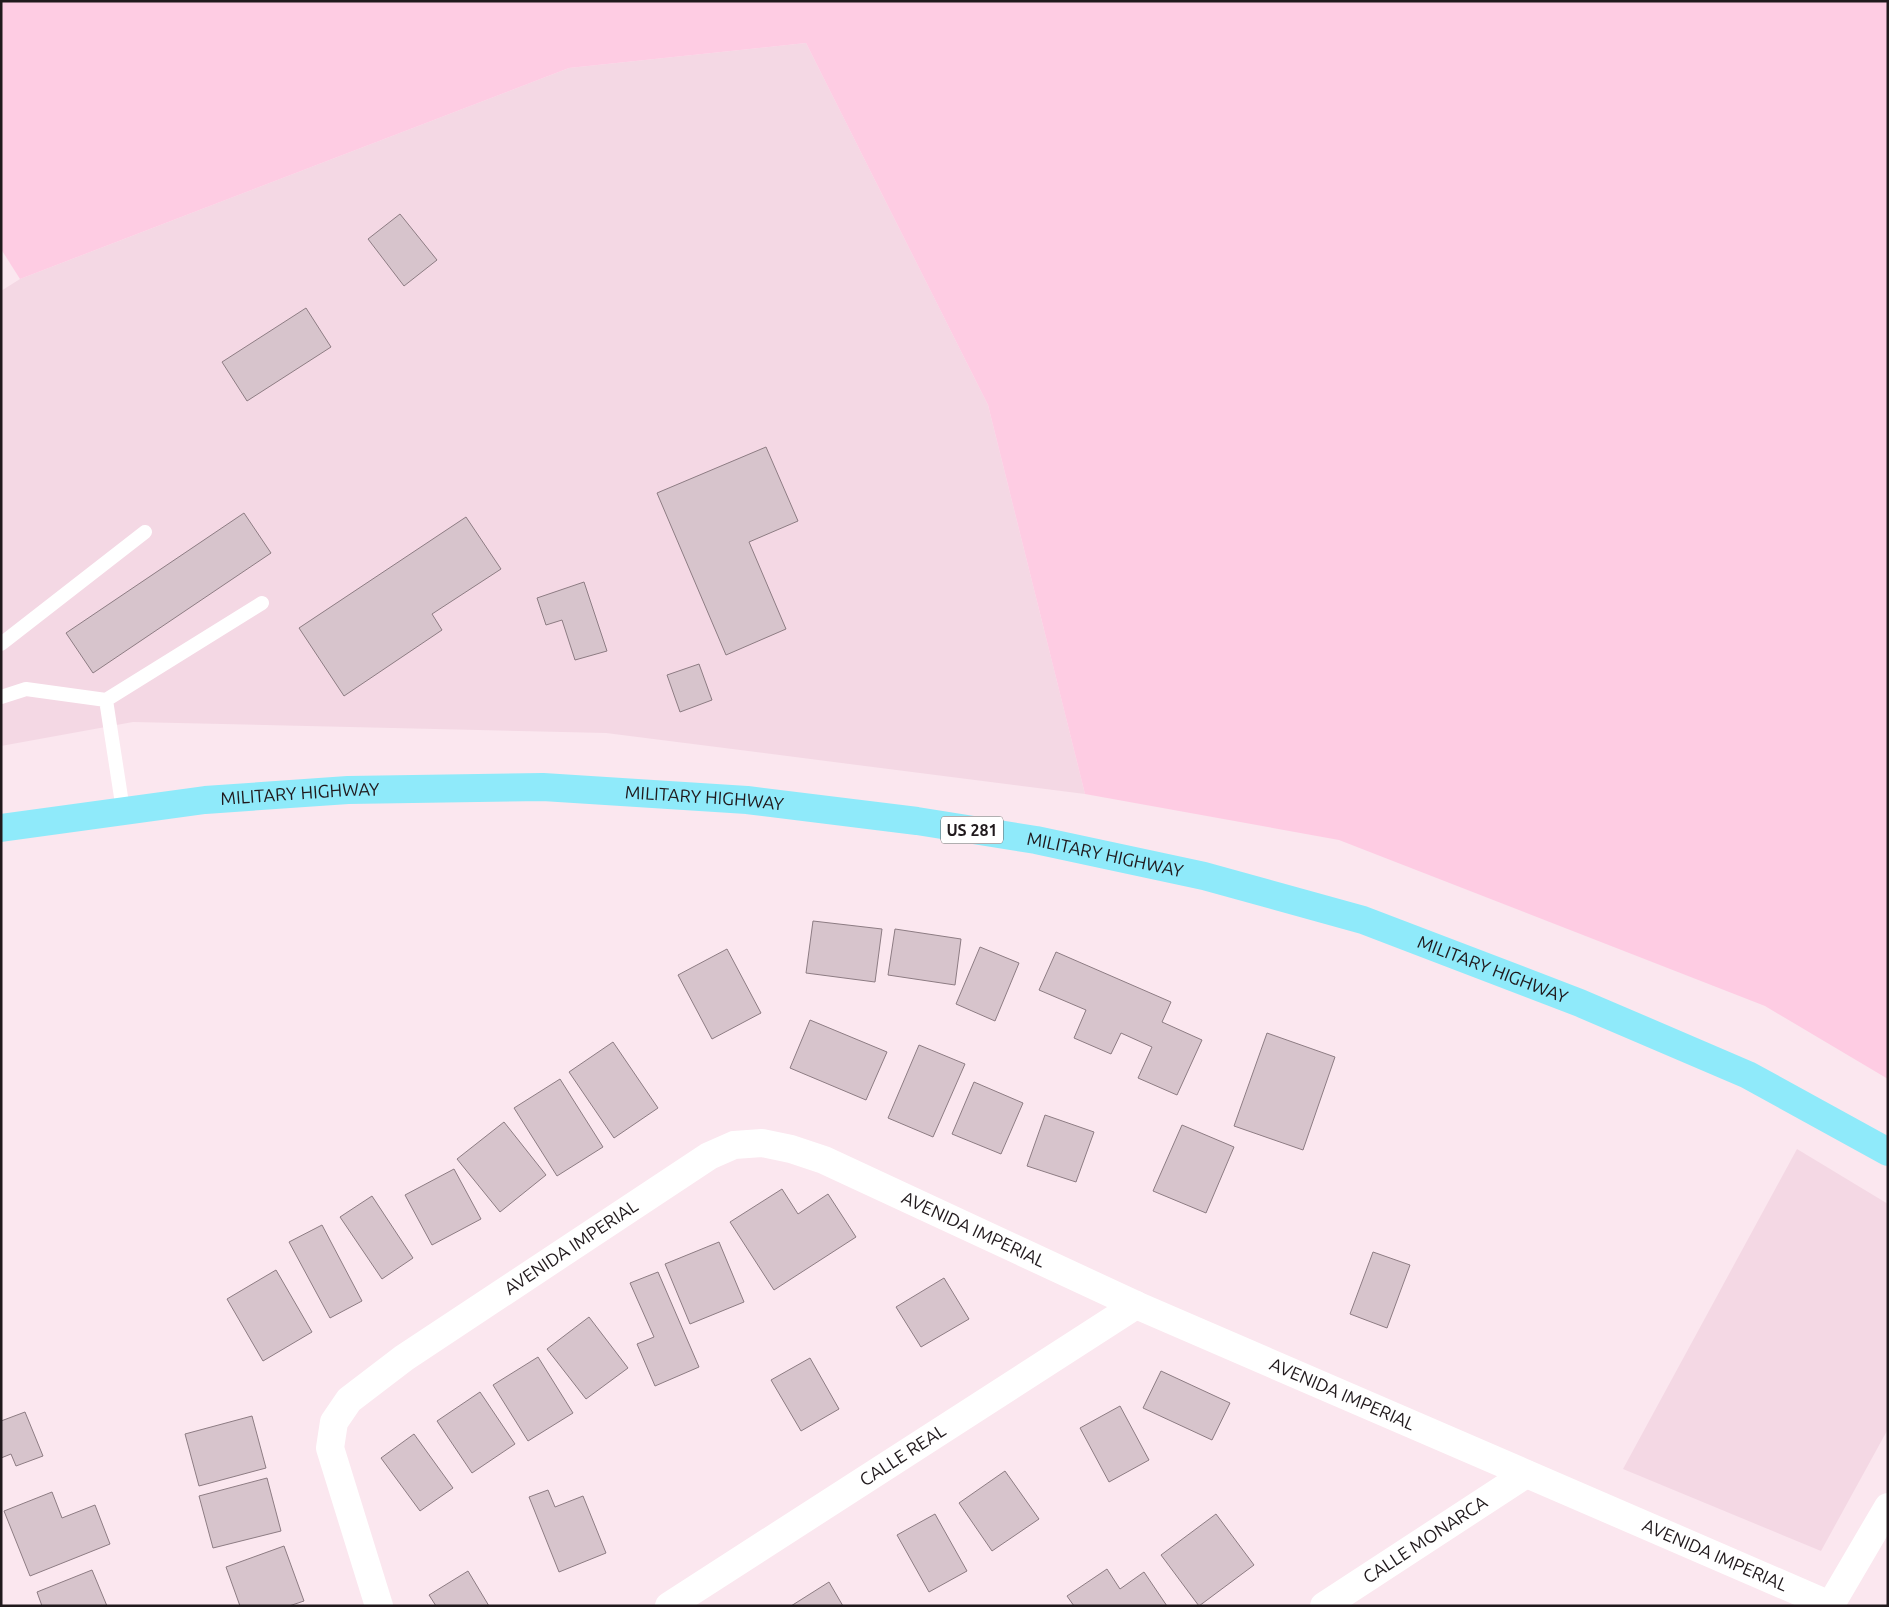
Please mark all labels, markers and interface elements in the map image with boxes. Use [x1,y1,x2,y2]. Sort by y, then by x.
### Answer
street label: MILITARY HIGHWAY [220,779,380,808]
street label: MILITARY HIGHWAY [624,781,786,814]
road number: US 281 [941,816,1003,844]
street label: MILITARY HIGHWAY [1026,828,1186,880]
street label: MILITARY HIGHWAY [1415,931,1571,1007]
street label: AVENIDA IMPERIAL [899,1187,1049,1271]
street label: AVENIDA IMPERIAL [500,1195,641,1298]
street label: AVENIDA IMPERIAL [1267,1353,1418,1433]
street label: CALLE REAL [855,1420,949,1490]
street label: CALLE MONARCA [1359,1491,1491,1587]
street label: AVENIDA IMPERIAL [1640,1514,1791,1594]

